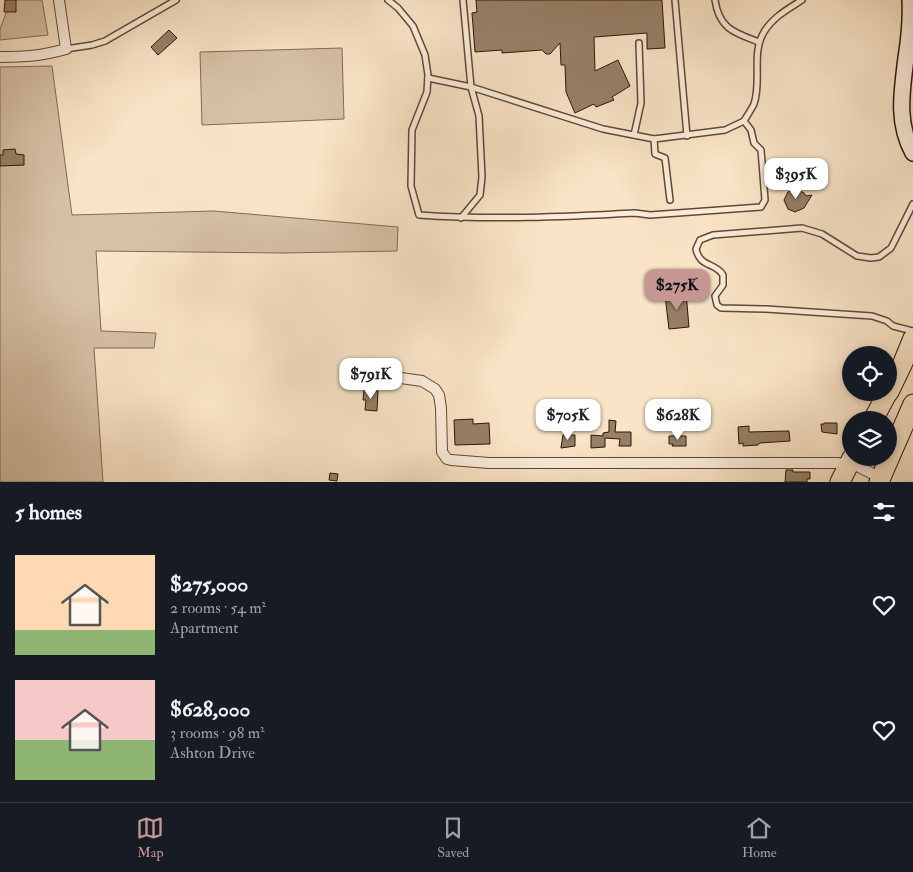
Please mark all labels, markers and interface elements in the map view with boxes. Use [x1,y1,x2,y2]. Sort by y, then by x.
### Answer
pin: $395K [761,158,831,200]
text: $395K [775,164,817,184]
pin: $275K [642,268,712,311]
text: $275K [656,275,698,295]
map controls [842,346,897,466]
button: locate [842,346,897,401]
pin: $791K [336,358,406,400]
text: $791K [350,364,392,384]
pin: $705K [533,398,603,441]
pin: $628K [643,398,713,441]
text: $705K [547,405,589,425]
text: $628K [656,405,700,425]
button: layers [842,411,897,466]
icon: filters [870,498,898,526]
text: 5 homes [15,499,82,526]
text: $275,000 [170,571,248,598]
icon: home [55,575,115,635]
icon: heart [870,591,898,619]
text: 2 rooms · 54 m² [170,598,266,618]
text: Apartment [170,618,238,638]
text: $628,000 [170,696,250,723]
icon: home [55,700,115,760]
icon: heart [870,716,898,744]
text: 3 rooms · 98 m² [170,723,265,743]
text: Ashton Drive [170,743,255,763]
tab: Map [136,814,164,861]
tab: Saved [437,814,469,861]
tab: Home [742,814,777,861]

